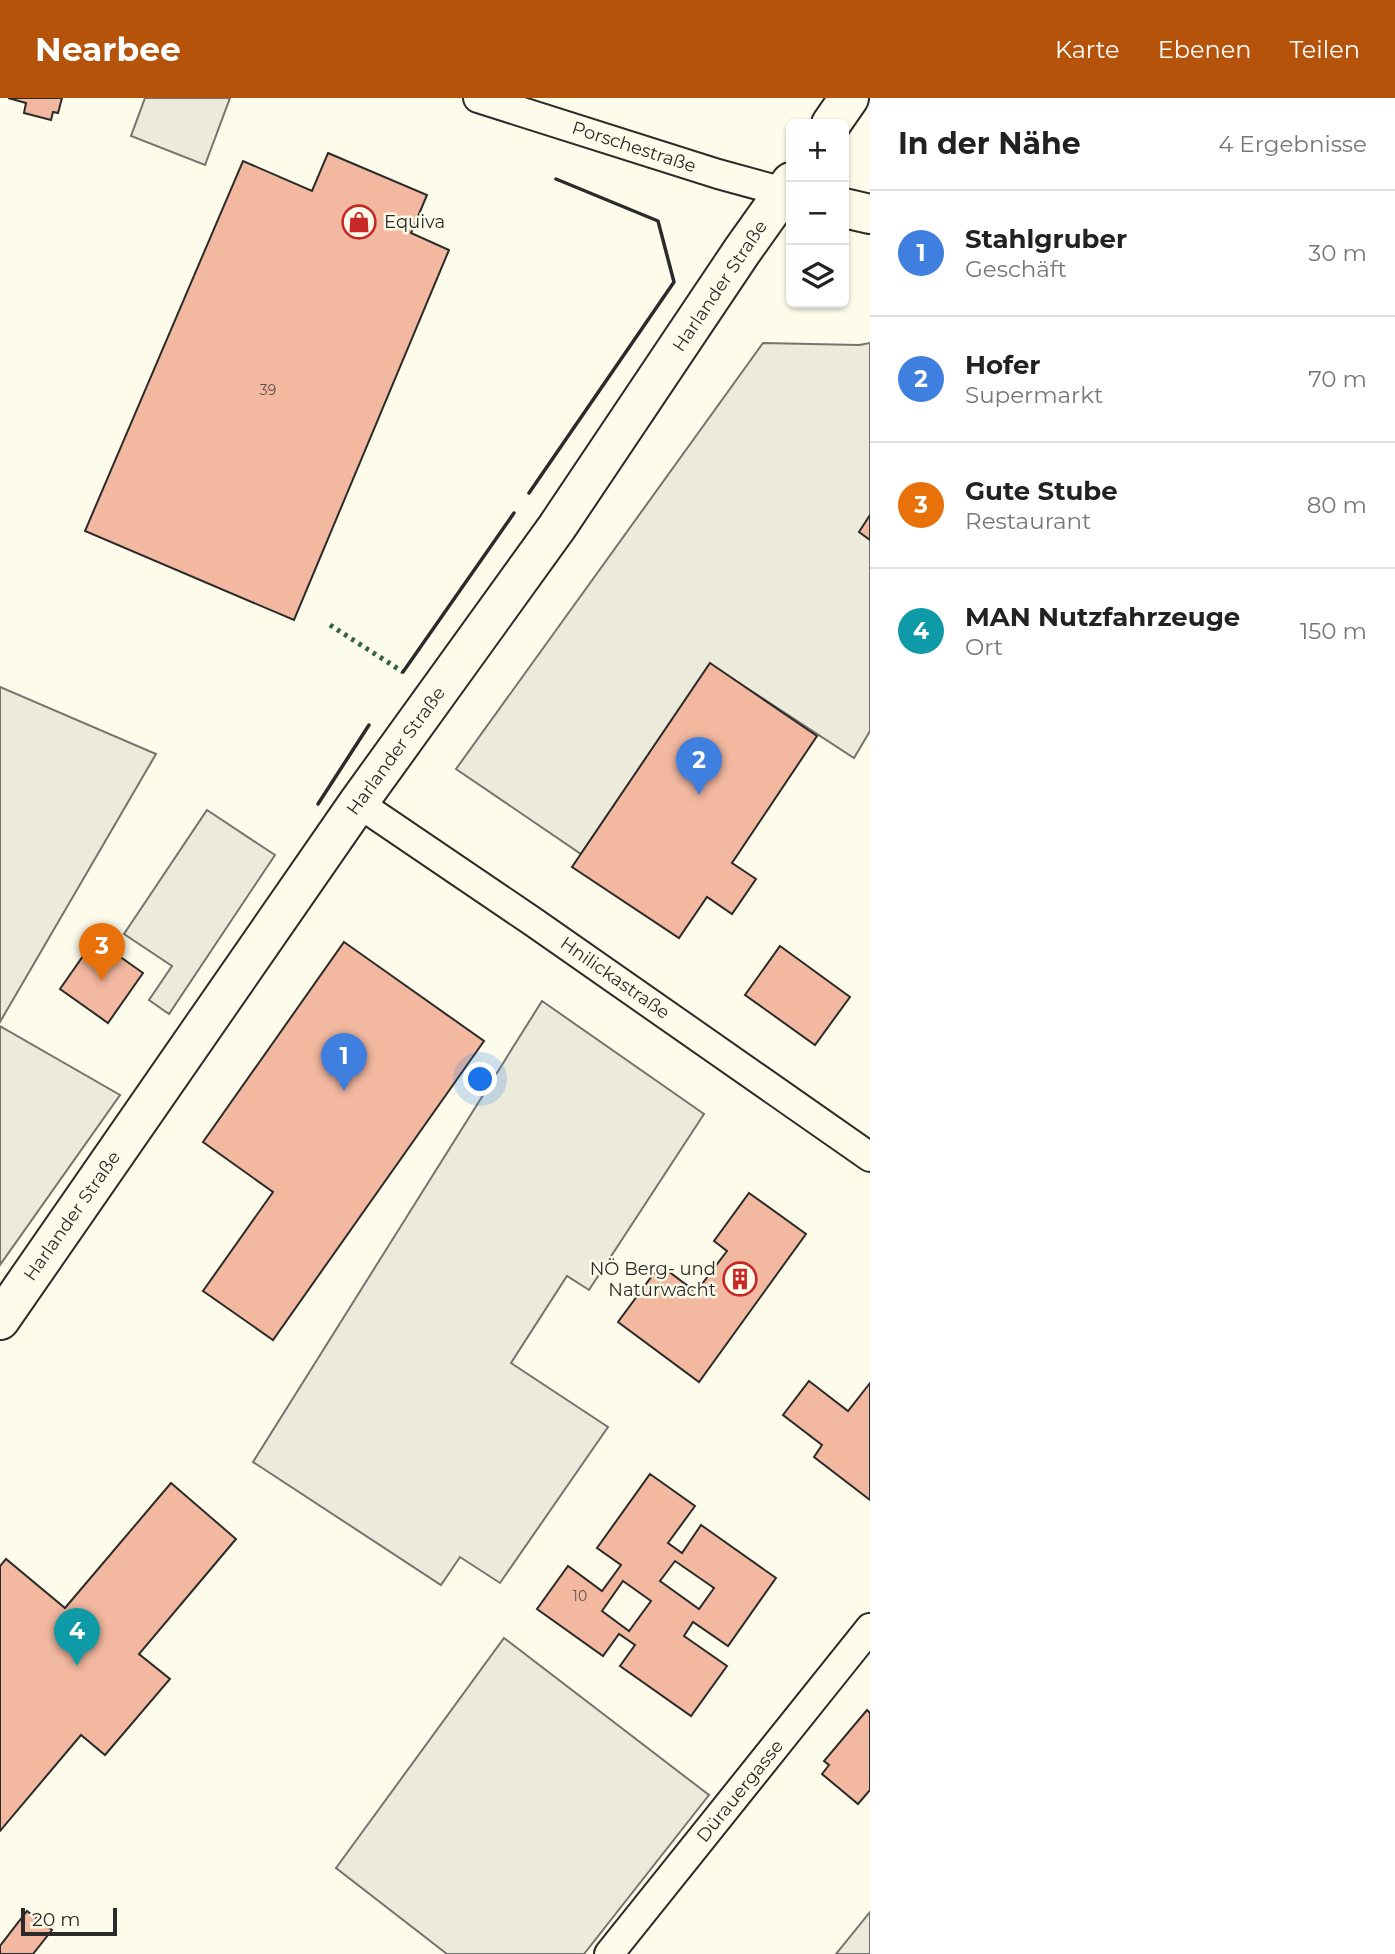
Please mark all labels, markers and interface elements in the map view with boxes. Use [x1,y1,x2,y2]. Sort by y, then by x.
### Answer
text: Nearbee [35,29,181,69]
text: Karte [1055,35,1120,64]
text: Ebenen [1158,35,1251,64]
text: Teilen [1289,35,1360,64]
street label: Porschestraße [569,117,699,177]
map controls [786,119,849,308]
button: + [786,119,849,182]
text: In der Nähe [898,125,1081,162]
text: 4 Ergebnisse [1218,130,1367,158]
button: − [786,182,849,245]
shop icon: Equiva [340,203,378,241]
place label: Equiva [384,211,445,233]
street label: Harlander Straße [668,216,772,356]
text: Stahlgruber [965,223,1127,255]
text: 1 [916,239,926,267]
text: 30 m [1308,239,1367,267]
button: layers [786,245,849,308]
text: Geschäft [965,255,1067,283]
text: Hofer [965,349,1041,381]
text: 2 [914,365,928,393]
text: 70 m [1308,365,1367,393]
house number: 39 [260,381,276,399]
text: Supermarkt [965,381,1103,409]
text: Gute Stube [965,475,1118,507]
text: 3 [914,491,928,519]
text: 80 m [1307,491,1367,519]
text: Restaurant [965,507,1091,535]
text: MAN Nutzfahrzeuge [965,601,1240,633]
text: 4 [913,617,929,645]
text: 150 m [1300,617,1367,645]
text: Ort [965,633,1003,661]
street label: Harlander Straße [342,682,450,820]
pin: 2 [676,737,722,795]
pin: 3 [79,923,125,981]
street label: Hnilickastraße [556,932,674,1024]
pin: 1 [321,1033,367,1091]
your location [463,1062,497,1096]
street label: Harlander Straße [19,1147,125,1285]
place label: NÖ Berg- und Naturwacht [590,1258,716,1301]
building icon: NÖ Berg- und Naturwacht [721,1260,759,1298]
house number: 10 [573,1587,587,1605]
pin: 4 [54,1608,100,1666]
street label: Dürauergasse [692,1735,788,1847]
scale bar [21,1905,117,1937]
text: 20 m [32,1908,80,1931]

